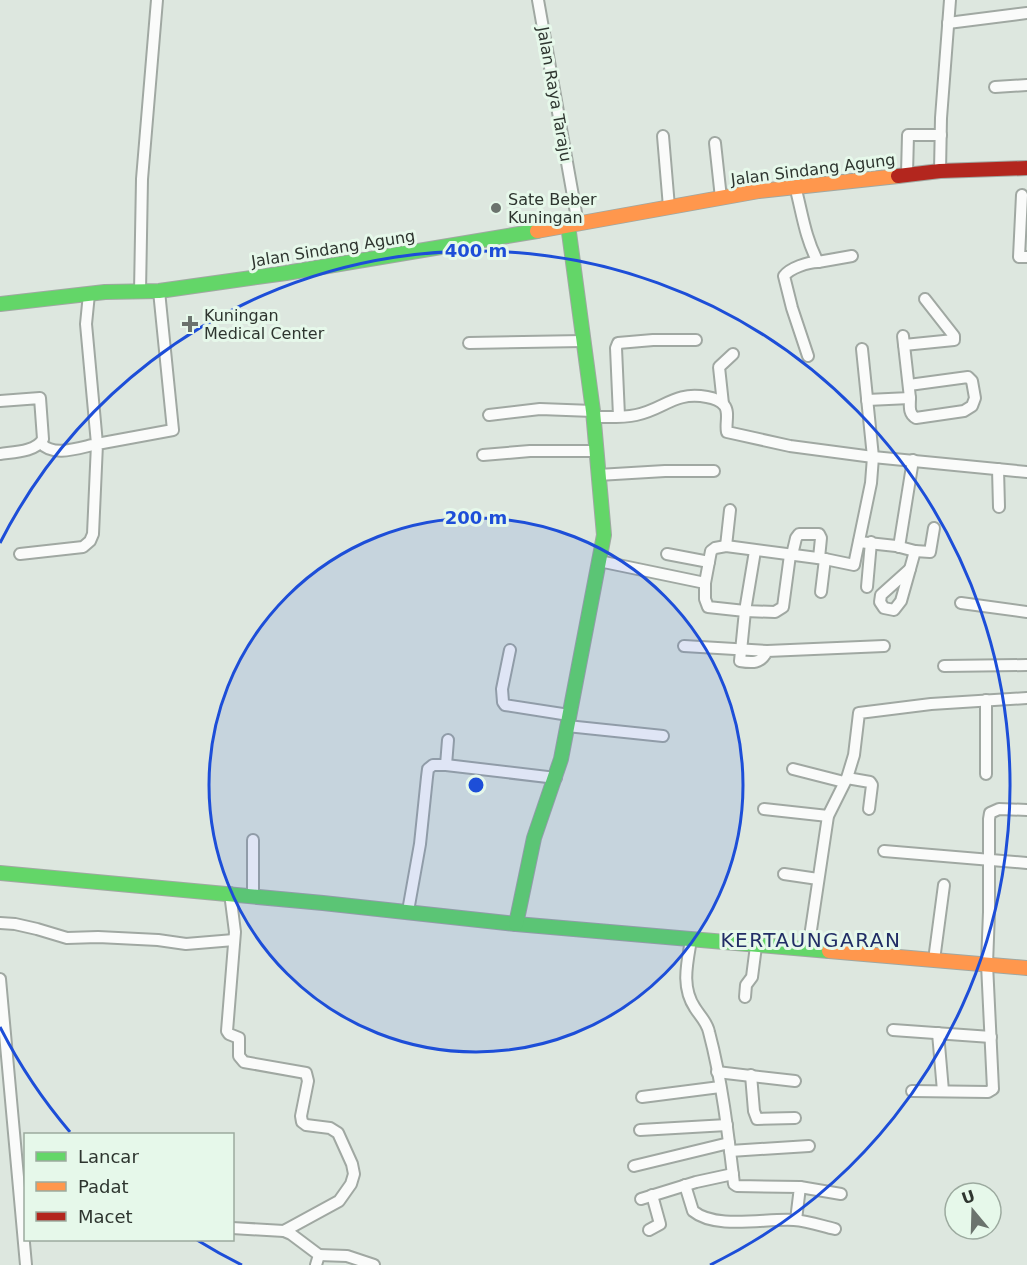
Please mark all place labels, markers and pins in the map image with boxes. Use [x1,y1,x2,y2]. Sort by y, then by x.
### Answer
place label: Sate Beber Kuningan [508,190,597,227]
marker: Sate Beber Kuningan [489,201,503,215]
place label: Kuningan Medical Center [204,306,325,343]
marker: Kuningan Medical Center [181,315,199,333]
centre of rings [466,775,486,795]

